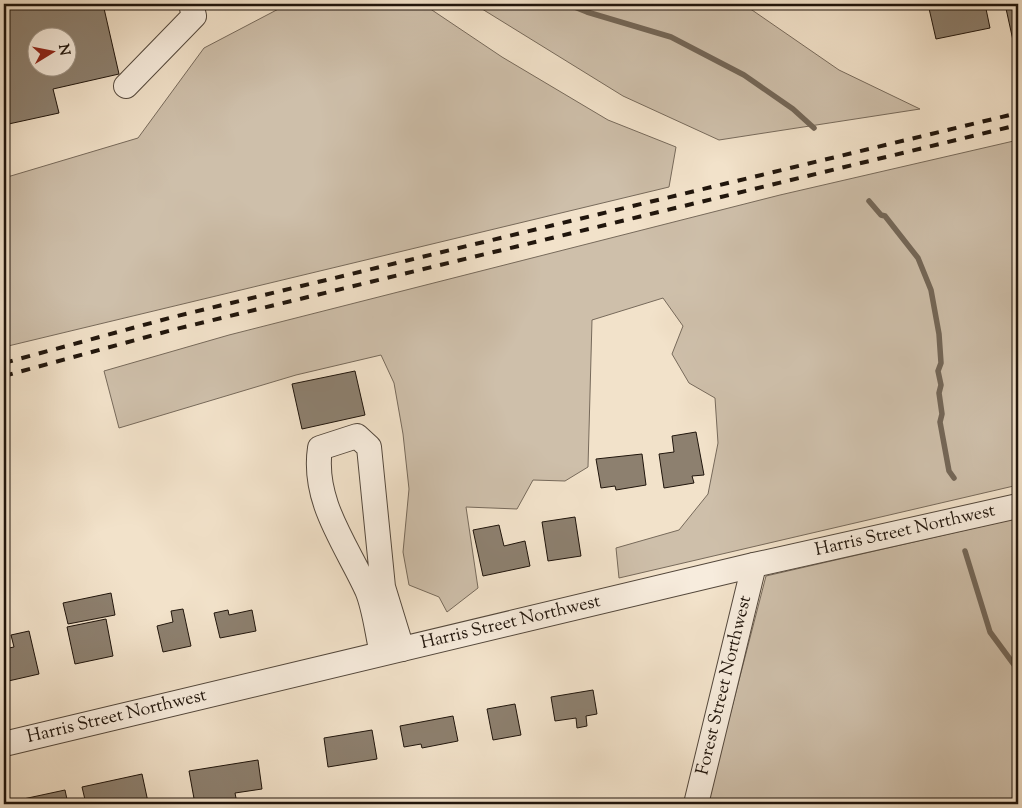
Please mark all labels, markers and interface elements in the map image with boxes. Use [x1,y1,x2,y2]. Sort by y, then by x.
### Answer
north arrow [28,28,78,78]
text: N [52,43,74,57]
street label: Harris Street Northwest [813,498,998,564]
street label: Harris Street Northwest [418,589,603,657]
street label: Forest Street Northwest [690,593,759,778]
street label: Harris Street Northwest [24,683,209,751]

